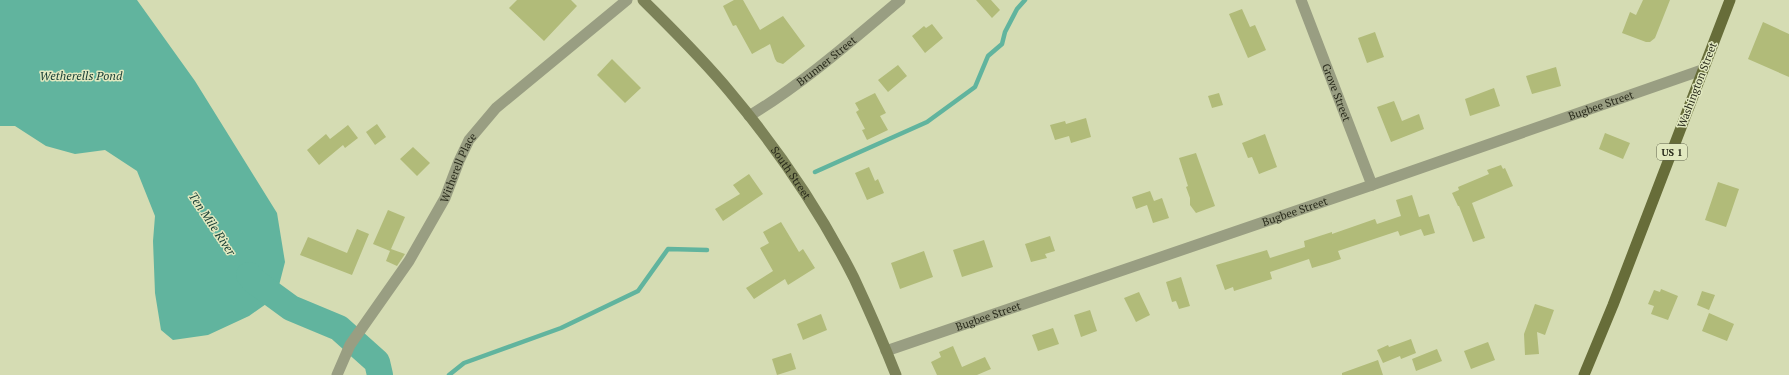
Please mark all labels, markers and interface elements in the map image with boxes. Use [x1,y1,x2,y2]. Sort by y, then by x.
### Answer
street label: Brunner Street [794,33,859,89]
street label: Washington Street [1674,40,1720,130]
street label: Grove Street [1319,62,1354,123]
water label: Wetherells Pond [40,68,123,83]
street label: Bugbee Street [1566,87,1635,123]
street label: Witherell Place [437,129,480,204]
street label: South Street [768,144,814,202]
road number: US 1 [1657,144,1687,160]
water label: Ten Mile River [186,189,240,259]
street label: Bugbee Street [1260,194,1329,229]
street label: Bugbee Street [954,298,1023,334]

